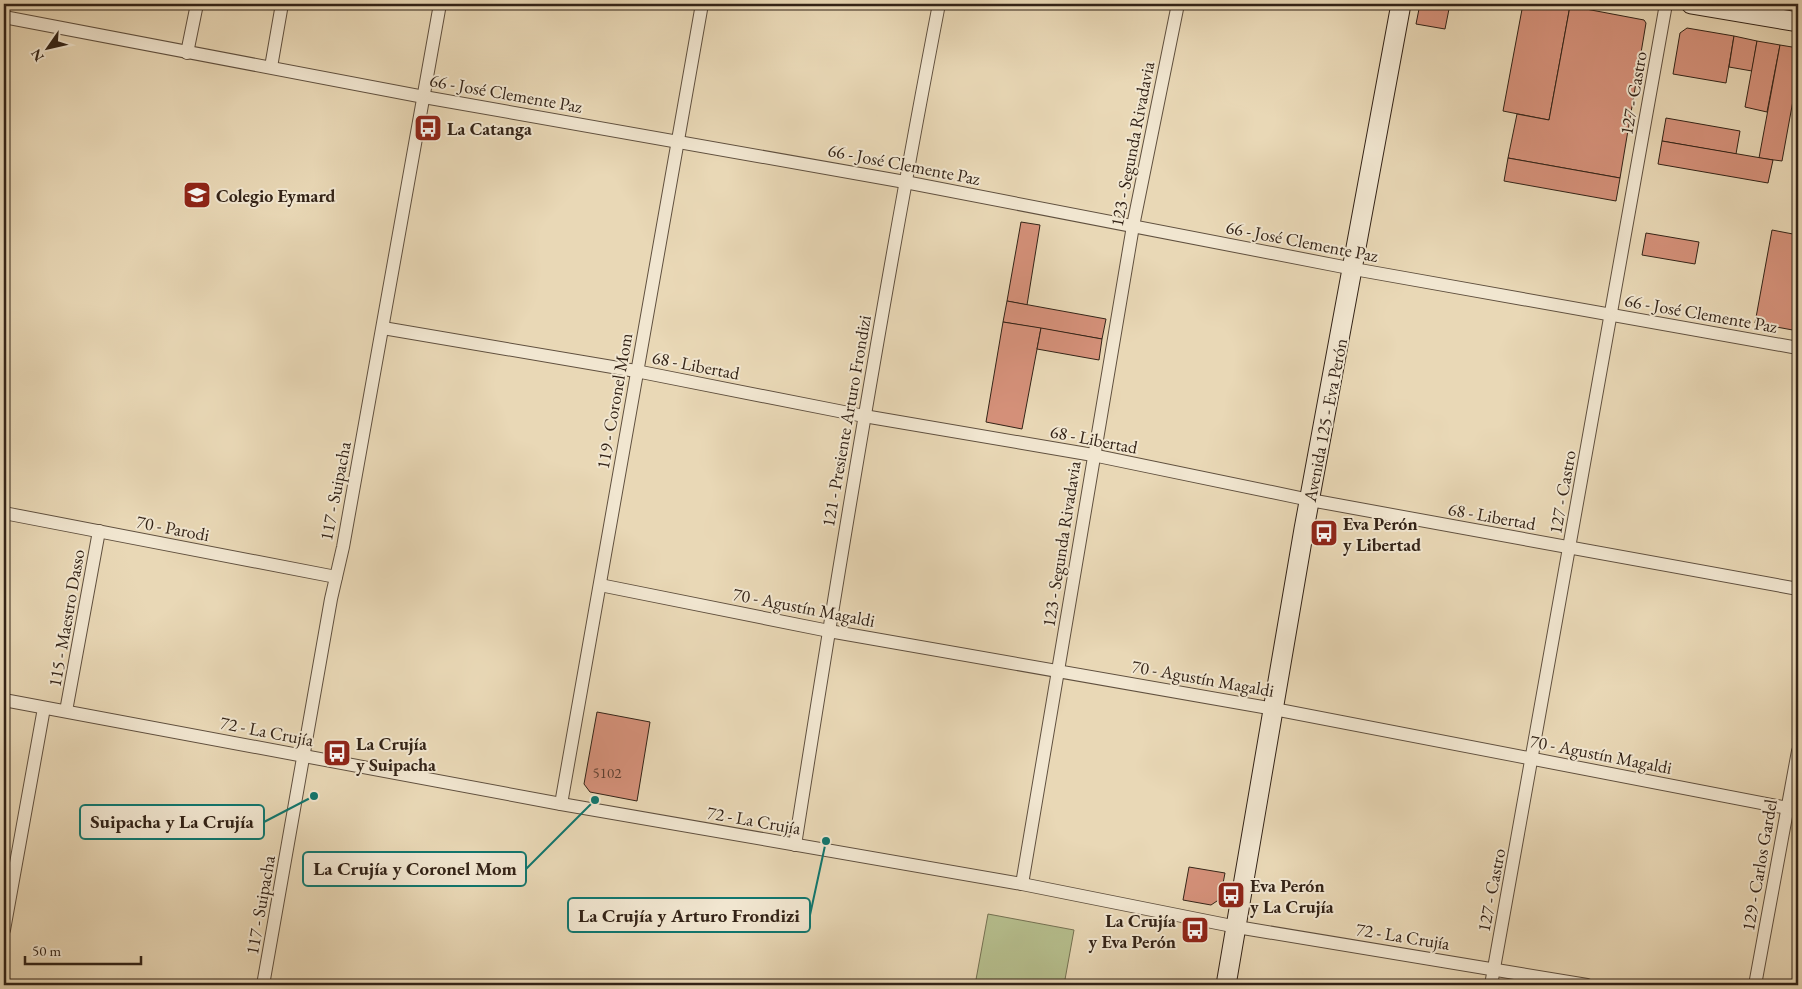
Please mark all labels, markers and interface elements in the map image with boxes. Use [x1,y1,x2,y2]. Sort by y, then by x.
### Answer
north arrow [22,22,72,72]
text: N [26,45,48,65]
street label: 127 - Castro [1614,49,1652,137]
street label: 123 - Segunda Rivadavia [1105,59,1159,228]
street label: 66 - José Clemente Paz [428,68,584,118]
bus stop icon: La Catanga [413,113,443,143]
place label: La Catanga [447,117,532,140]
street label: 66 - José Clemente Paz [826,138,982,190]
school or university icon: Colegio Eymard [182,180,212,210]
place label: Colegio Eymard [216,184,336,207]
street label: 66 - José Clemente Paz [1224,215,1380,267]
street label: 66 - José Clemente Paz [1623,288,1779,338]
street label: 121 - Presiente Arturo Frondizi [816,313,876,529]
street label: 119 - Coronel Mom [591,331,637,471]
street label: Avenida 125 - Eva Perón [1298,336,1352,505]
street label: 68 - Libertad [650,345,743,385]
street label: 68 - Libertad [1048,419,1141,459]
street label: 117 - Suipacha [314,439,356,542]
street label: 127 - Castro [1543,448,1581,536]
street label: 123 - Segunda Rivadavia [1037,459,1086,629]
street label: 68 - Libertad [1446,497,1538,535]
street label: 70 - Parodi [134,510,212,546]
place label: Eva Perón y Libertad [1343,512,1421,556]
bus stop icon: Eva Perón y Libertad [1309,518,1339,548]
street label: 115 - Maestro Dasso [43,547,89,689]
street label: 70 - Agustín Magaldi [731,582,877,632]
street label: 70 - Agustín Magaldi [1130,654,1277,702]
street label: 72 - La Crujía [218,711,316,751]
street label: 70 - Agustín Magaldi [1528,729,1674,779]
place label: La Crujía y Suipacha [356,732,436,776]
bus stop icon: La Crujía y Suipacha [322,738,352,768]
house number: 5102 [593,763,622,782]
street label: 129 - Carlos Gardel [1736,797,1782,933]
street label: 72 - La Crujía [705,800,803,840]
callout: Suipacha y La Crujía [80,805,264,839]
text: Suipacha y La Crujía [90,809,255,834]
street label: 127 - Castro [1472,846,1510,934]
callout: La Crujía y Coronel Mom [303,852,526,886]
street label: 117 - Suipacha [240,853,280,956]
text: La Crujía y Coronel Mom [313,856,517,881]
place label: Eva Perón y La Crujía [1250,874,1334,918]
bus stop icon: Eva Perón y La Crujía [1216,880,1246,910]
callout: La Crujía y Arturo Frondizi [568,898,810,932]
text: La Crujía y Arturo Frondizi [578,903,800,928]
place label: La Crujía y Eva Perón [1088,909,1176,953]
bus stop icon: La Crujía y Eva Perón [1180,915,1210,945]
street label: 72 - La Crujía [1354,917,1452,955]
scale bar [25,934,141,966]
text: 50 m [32,941,61,960]

